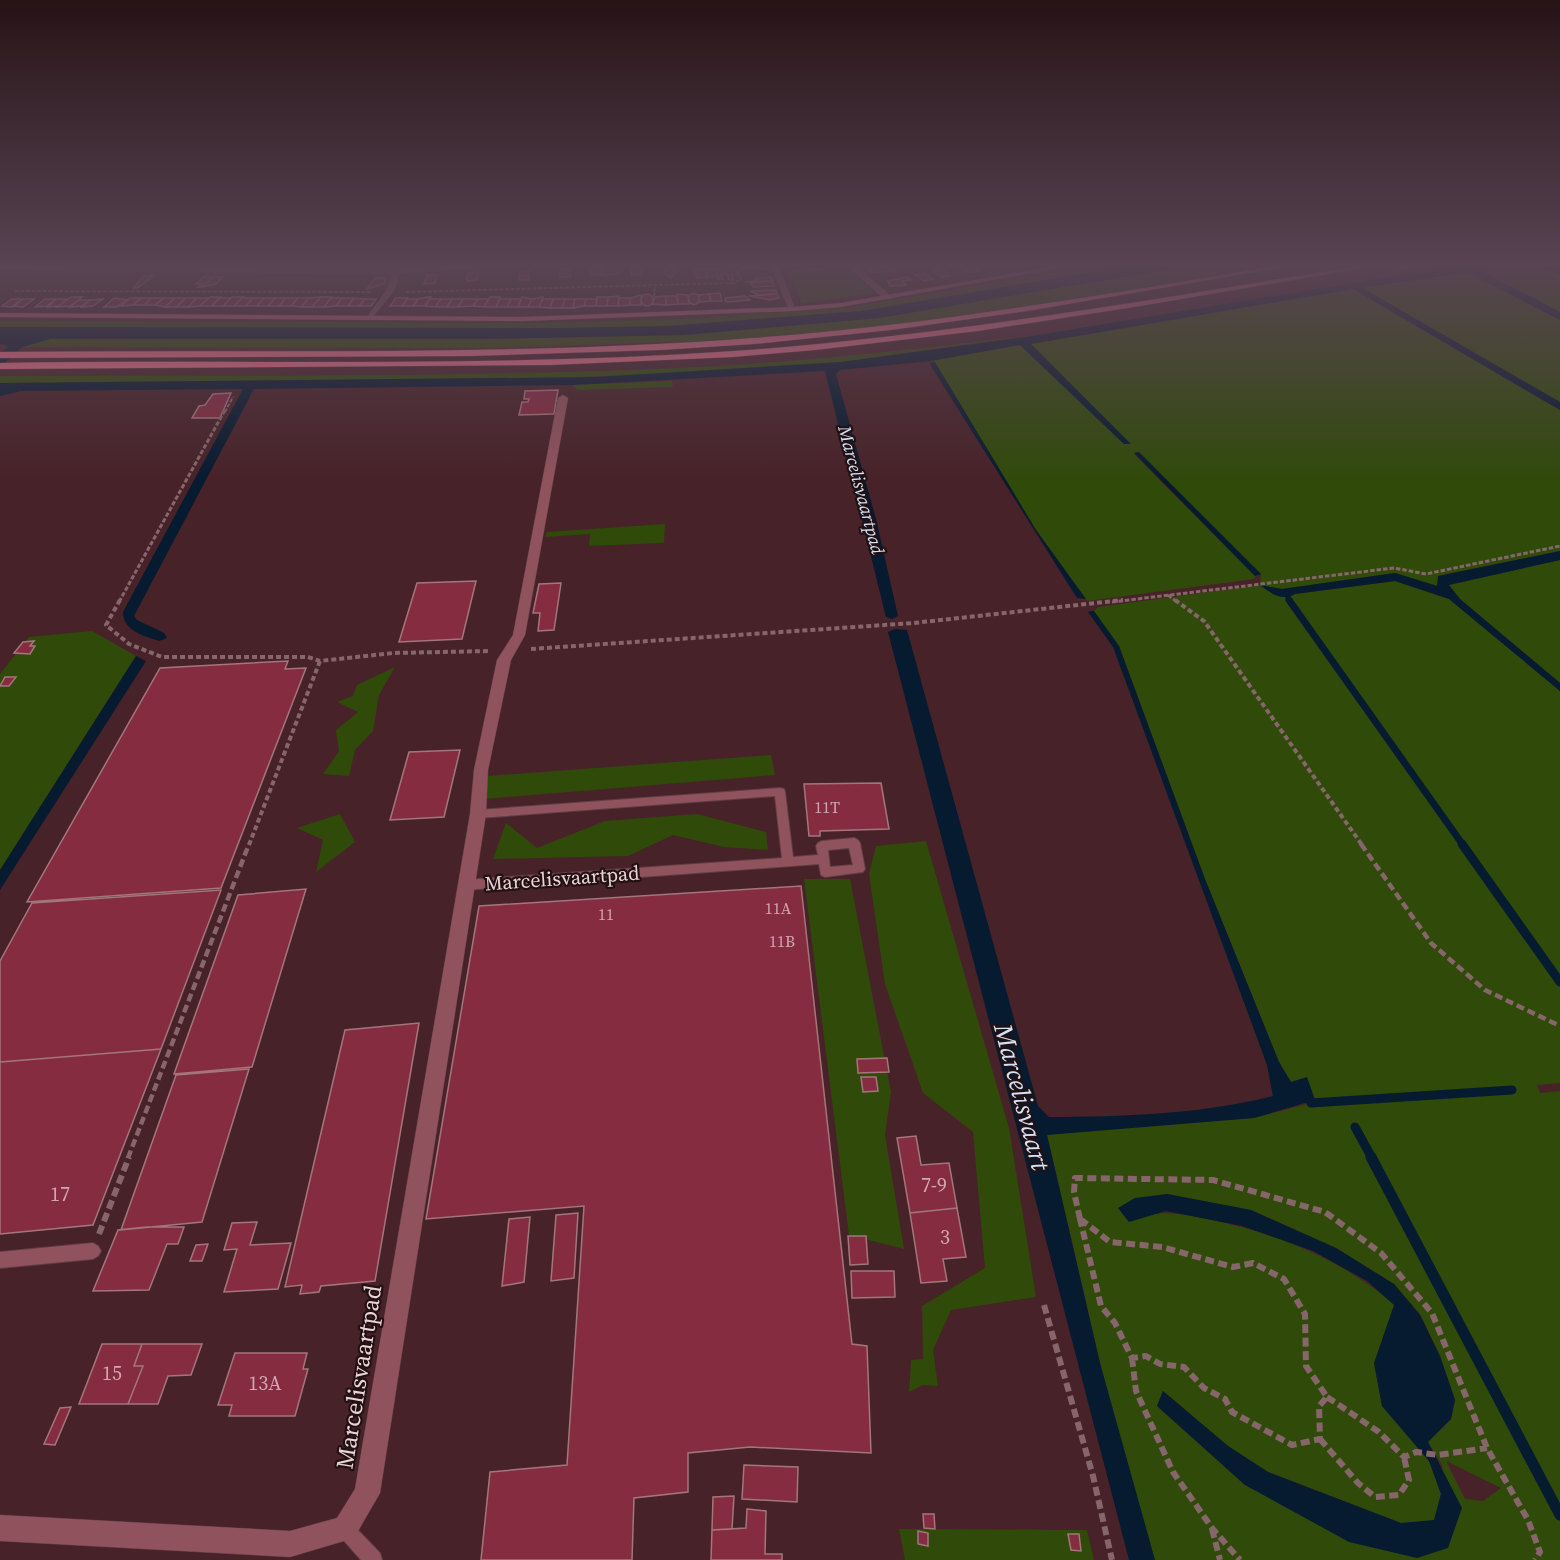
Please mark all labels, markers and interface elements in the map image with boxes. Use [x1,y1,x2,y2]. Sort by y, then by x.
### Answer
water label: Marcelisvaartpad [832,422,891,558]
house number: 11T [814,796,840,818]
street label: Marcelisvaartpad [484,859,641,897]
house number: 11A [765,897,792,919]
house number: 11 [598,903,614,925]
house number: 11B [769,930,795,952]
water label: Marcelisvaart [985,1019,1059,1176]
house number: 7-9 [921,1171,947,1199]
house number: 17 [50,1180,70,1208]
house number: 3 [940,1223,950,1251]
street label: Marcelisvaartpad [328,1282,389,1471]
house number: 15 [102,1359,122,1387]
house number: 13A [248,1369,282,1397]

